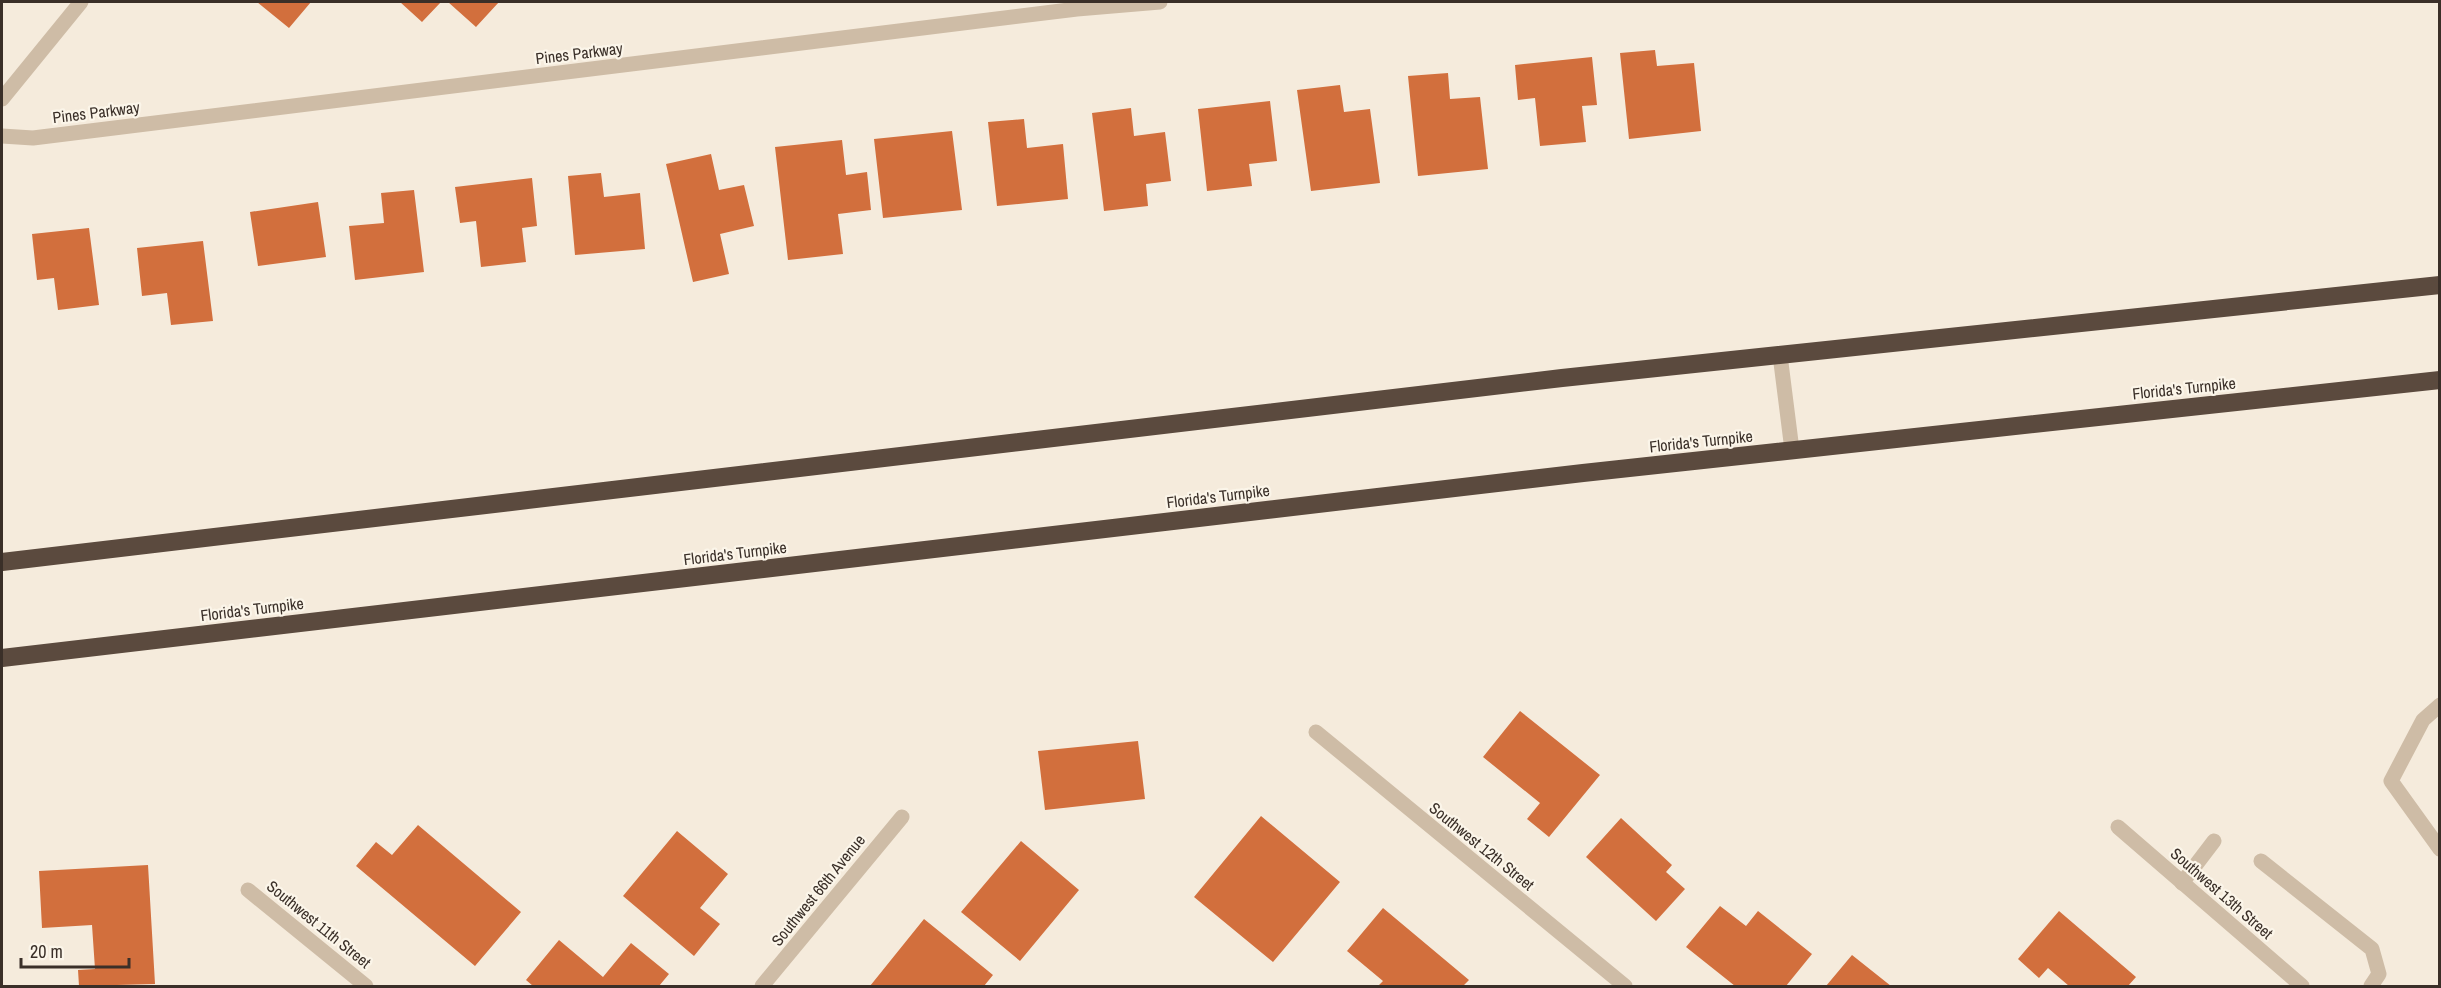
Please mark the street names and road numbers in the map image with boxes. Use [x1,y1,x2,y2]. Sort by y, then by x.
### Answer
street label: Pines Parkway [534,37,624,69]
street label: Pines Parkway [51,96,141,128]
street label: Florida's Turnpike [2131,372,2237,404]
street label: Florida's Turnpike [1648,425,1754,457]
street label: Florida's Turnpike [1165,479,1271,513]
street label: Florida's Turnpike [682,536,788,570]
street label: Florida's Turnpike [199,592,305,626]
street label: Southwest 12th Street [1425,797,1539,895]
street label: Southwest 66th Avenue [766,830,870,950]
street label: Southwest 13th Street [2166,842,2278,944]
street label: Southwest 11th Street [262,875,376,973]

